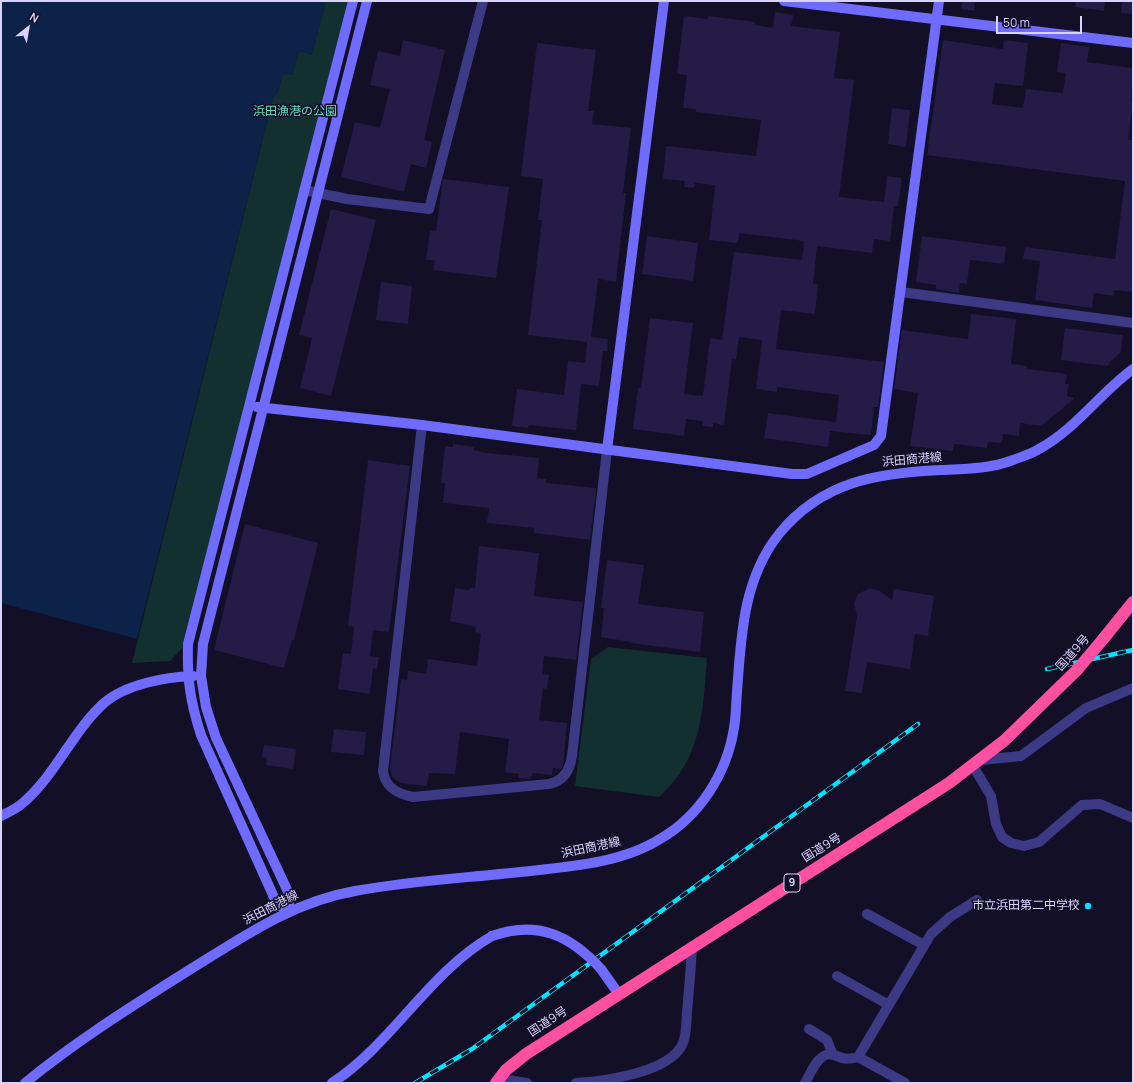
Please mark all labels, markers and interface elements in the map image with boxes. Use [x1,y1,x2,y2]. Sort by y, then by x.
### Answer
north arrow [8,8,48,48]
scale bar [998,8,1084,34]
text: N [27,9,42,26]
text: 50 m [1003,14,1030,31]
park label: 浜田漁港の公園 [253,105,337,119]
street label: 浜田商港線 [881,450,943,470]
street label: 国道9号 [1053,632,1093,674]
street label: 国道9号 [800,830,844,866]
street label: 浜田商港線 [560,835,622,861]
road number: 9 [784,874,800,892]
street label: 浜田商港線 [241,888,301,928]
place label: 市立浜田第二中学校 [972,899,1080,913]
marker: 市立浜田第二中学校 [1083,901,1093,911]
street label: 国道9号 [526,1004,570,1040]

